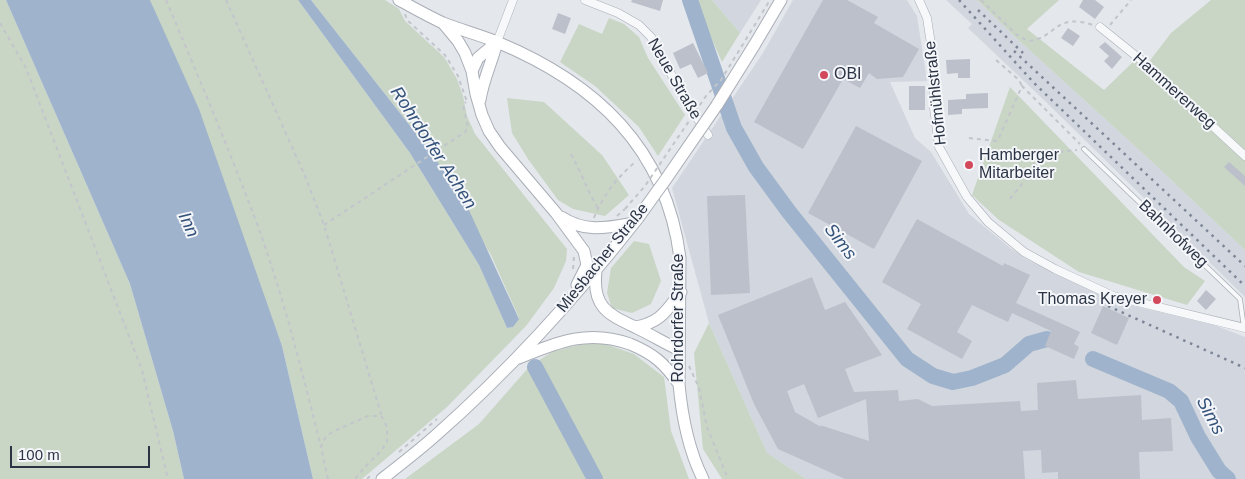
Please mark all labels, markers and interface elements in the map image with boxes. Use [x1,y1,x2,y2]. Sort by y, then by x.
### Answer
street label: Neue Straße [643,35,705,123]
street label: Hofmühlstraße [921,40,951,146]
street label: Hammererweg [1129,49,1219,133]
place label: OBI [834,65,862,85]
marker: OBI [818,69,830,81]
water label: Rohrdorfer Achen [385,83,481,213]
place label: Hamberger Mitarbeiter [979,146,1059,184]
marker: Hamberger Mitarbeiter [963,159,975,171]
street label: Bahnhofweg [1134,196,1212,272]
street label: Miesbacher Straße [553,199,653,317]
water label: Inn [173,209,203,241]
water label: Sims [819,220,861,264]
street label: Rohrdorfer Straße [669,254,689,382]
place label: Thomas Kreyer [1038,290,1147,310]
marker: Thomas Kreyer [1151,294,1163,306]
water label: Sims [1191,393,1229,439]
scale bar [12,436,152,468]
text: 100 m [18,446,60,463]

